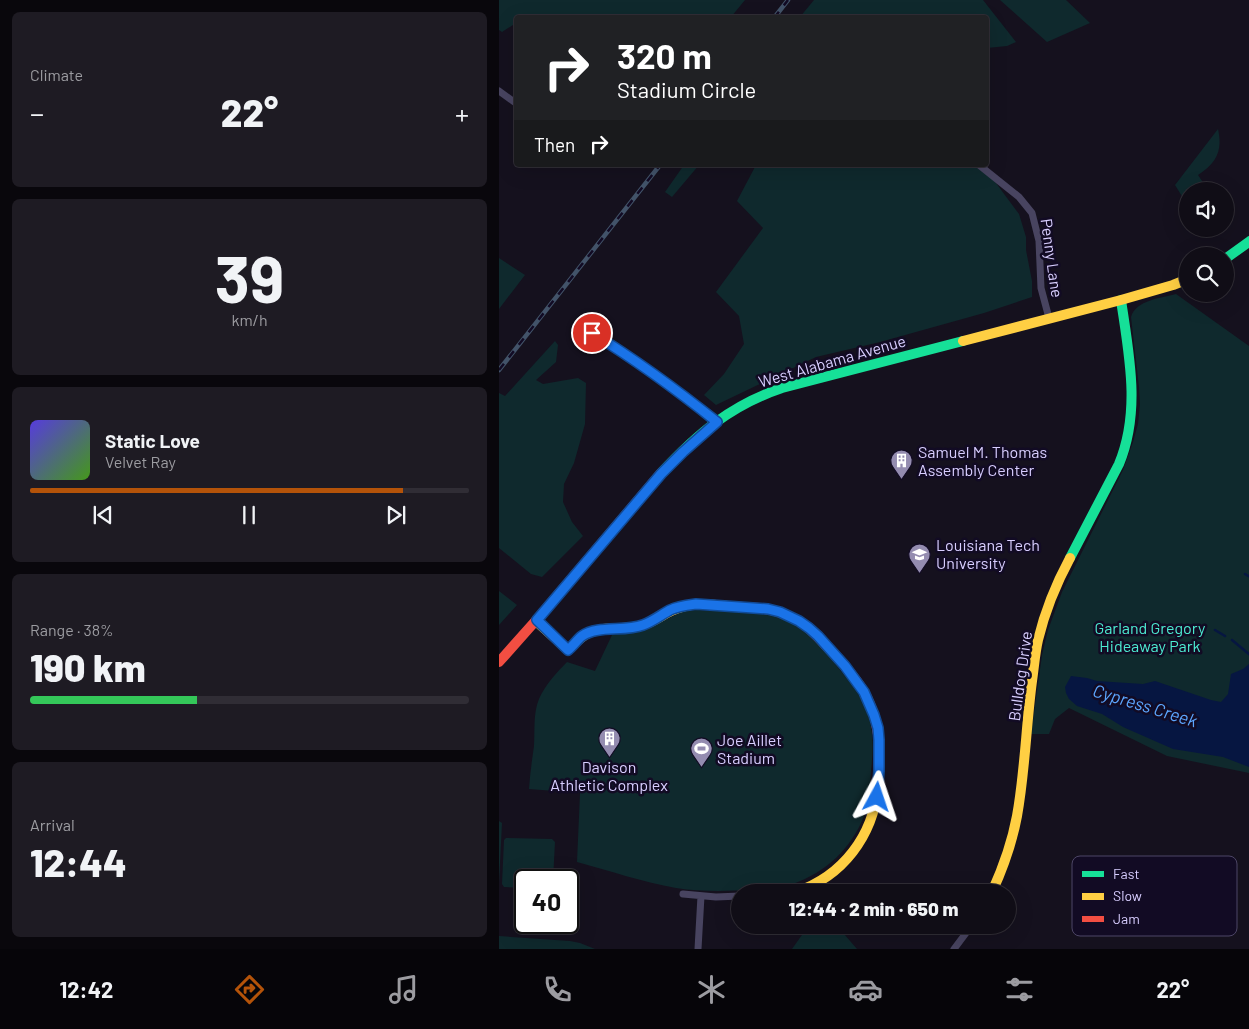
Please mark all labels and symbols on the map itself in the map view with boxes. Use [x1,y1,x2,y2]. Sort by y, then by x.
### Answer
street label: Penny Lane [1038,217,1067,299]
pin [571,312,613,354]
street label: West Alabama Avenue [756,330,908,391]
place label: Samuel M. Thomas Assembly Center [918,442,1047,479]
building icon: Samuel M. Thomas Assembly Center [890,449,914,480]
place label: Louisiana Tech University [936,535,1040,572]
school or university icon: Louisiana Tech University [908,542,932,573]
park label: Garland Gregory Hideaway Park [1094,618,1206,655]
street label: Bulldog Drive [1004,630,1035,722]
water label: Cypress Creek [1090,679,1200,731]
building icon: Davison Athletic Complex [597,726,621,757]
place label: Joe Aillet Stadium [717,730,782,767]
sports icon: Joe Aillet Stadium [689,737,713,768]
place label: Davison Athletic Complex [550,757,668,794]
position arrow [850,770,902,822]
legend [1072,856,1237,936]
text: Fast [1113,865,1139,882]
speed limit sign: 40 [514,869,579,934]
text: Slow [1113,887,1142,904]
text: Jam [1113,910,1140,927]

